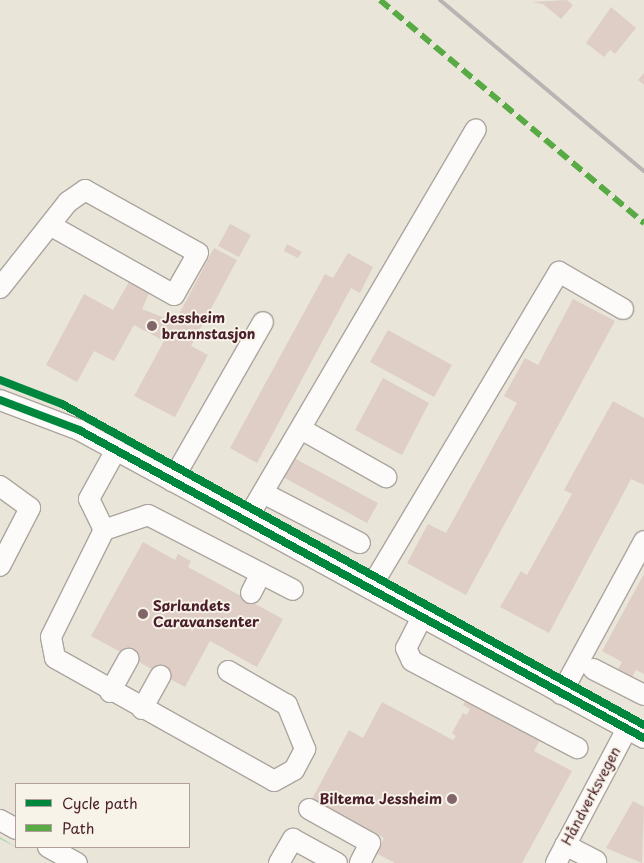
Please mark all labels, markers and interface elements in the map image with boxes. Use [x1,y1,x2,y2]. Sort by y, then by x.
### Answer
place label: Jessheim brannstasjon [162,310,255,342]
marker: Jessheim brannstasjon [146,320,158,332]
place label: Sørlandets Caravansenter [153,598,259,630]
marker: Sørlandets Caravansenter [137,608,149,620]
street label: Håndverksvegen [558,744,624,848]
legend [15,783,190,848]
text: Cycle path [62,791,138,814]
place label: Biltema Jessheim [319,791,442,807]
marker: Biltema Jessheim [446,793,458,805]
text: Path [62,816,94,839]

